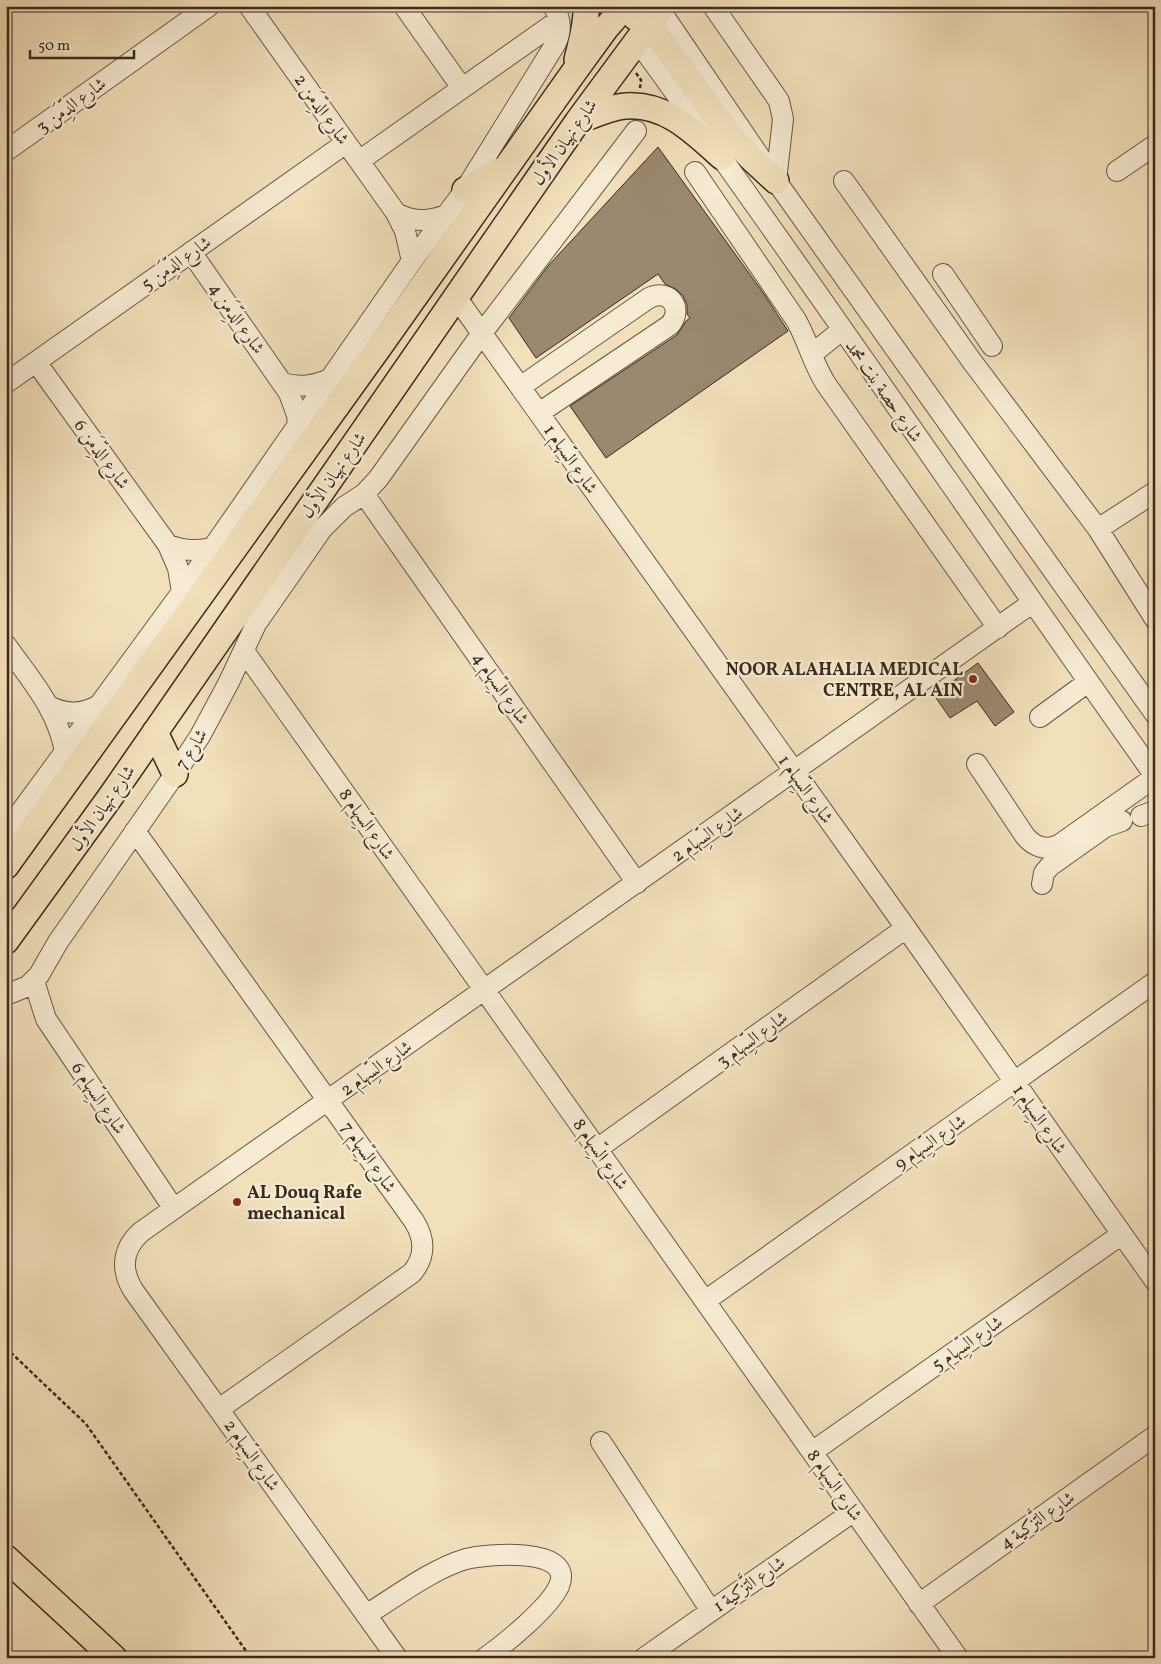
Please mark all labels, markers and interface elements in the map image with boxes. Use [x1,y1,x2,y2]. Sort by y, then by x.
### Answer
scale bar [30,28,134,60]
text: 50 m [38,36,70,57]
street label: شارع الدِّمَن 2 [286,68,356,151]
street label: شارع الدِّمَن 3 [31,71,113,141]
street label: شارع نهيان الأول [525,93,605,192]
street label: شارع الدِّمَن 5 [136,229,218,298]
street label: شارع الدِّمَن 4 [201,277,271,360]
street label: شارع حصة بنت محمد [837,336,927,449]
street label: شارع الدِّمَن 6 [66,414,136,496]
street label: شارع السِّهام 1 [535,419,604,501]
street label: شارع نهيان الأول [294,426,374,525]
street label: شارع السِّهام 4 [464,647,535,731]
place label: NOOR ALAHALIA MEDICAL CENTRE, AL AIN [726,658,963,704]
marker: NOOR ALAHALIA MEDICAL CENTRE, AL AIN [967,673,979,685]
street label: شارع 7 [170,725,215,775]
street label: شارع السِّهام 1 [770,750,839,831]
street label: شارع نهيان الأول [63,759,143,858]
street label: شارع السِّهام 8 [330,784,400,867]
street label: شارع السِّهام 2 [666,800,750,871]
street label: شارع السِّهام 3 [712,1005,795,1076]
street label: شارع السِّهام 2 [335,1034,419,1105]
street label: شارع السِّهام 6 [63,1057,132,1141]
street label: شارع السِّهام 1 [1004,1079,1073,1161]
street label: شارع السِّهام 9 [889,1109,973,1179]
street label: شارع السِّهام 8 [564,1114,634,1197]
street label: شارع السِّهام 7 [332,1117,402,1200]
place label: AL Douq Rafe mechanical [247,1181,362,1227]
marker: AL Douq Rafe mechanical [231,1196,243,1208]
street label: شارع السِّهام 5 [927,1310,1010,1379]
street label: شارع السِّهام 2 [215,1414,286,1498]
street label: شارع السِّهام 8 [798,1445,868,1528]
street label: شارع التَّزكية 4 [993,1483,1081,1557]
street label: شارع التَّزكية 1 [707,1548,792,1620]

